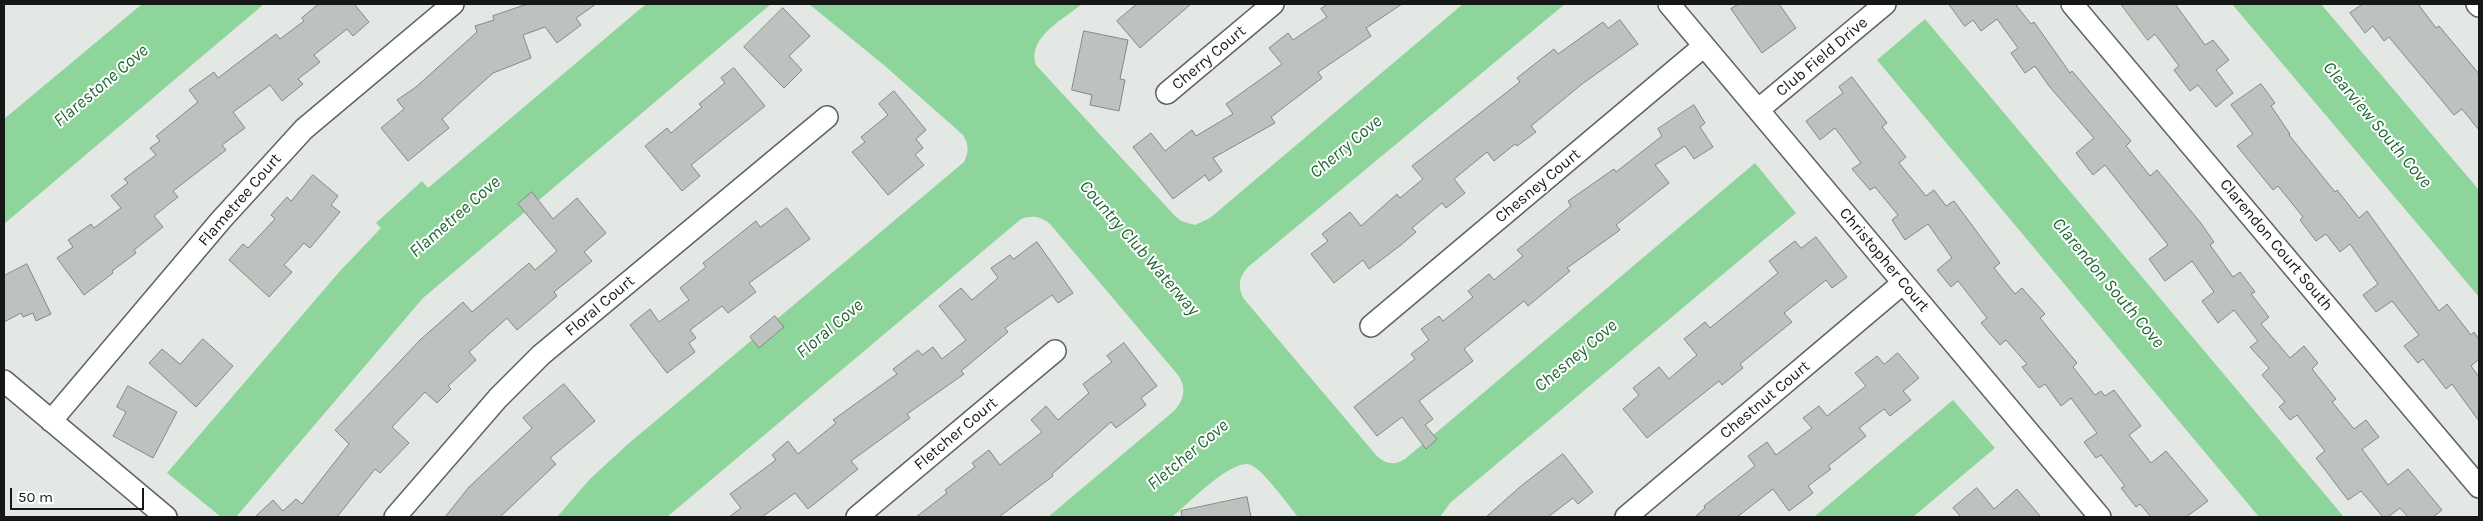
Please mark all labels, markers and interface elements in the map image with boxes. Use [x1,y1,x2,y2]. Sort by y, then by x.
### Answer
street label: Club Field Drive [1772,13,1872,101]
street label: Cherry Court [1168,22,1250,94]
water label: Flarestone Cove [49,40,153,132]
water label: Clearview South Cove [2318,57,2436,193]
water label: Cherry Cove [1306,111,1386,183]
street label: Chesney Court [1492,145,1584,227]
street label: Flametree Court [194,150,286,250]
water label: Flametree Cove [405,172,505,262]
street label: Clarendon Court South [2215,175,2337,315]
water label: Country Club Waterway [1074,176,1204,320]
street label: Christopher Court [1835,204,1933,316]
water label: Clarendon South Cove [2047,213,2169,353]
street label: Floral Court [561,271,639,341]
water label: Floral Cove [792,295,868,363]
water label: Chesney Cove [1530,315,1622,397]
street label: Chestnut Court [1716,357,1814,443]
street label: Fletcher Court [910,394,1002,474]
water label: Fletcher Cove [1143,415,1233,495]
scale bar [12,478,146,510]
text: 50 m [18,488,53,506]

